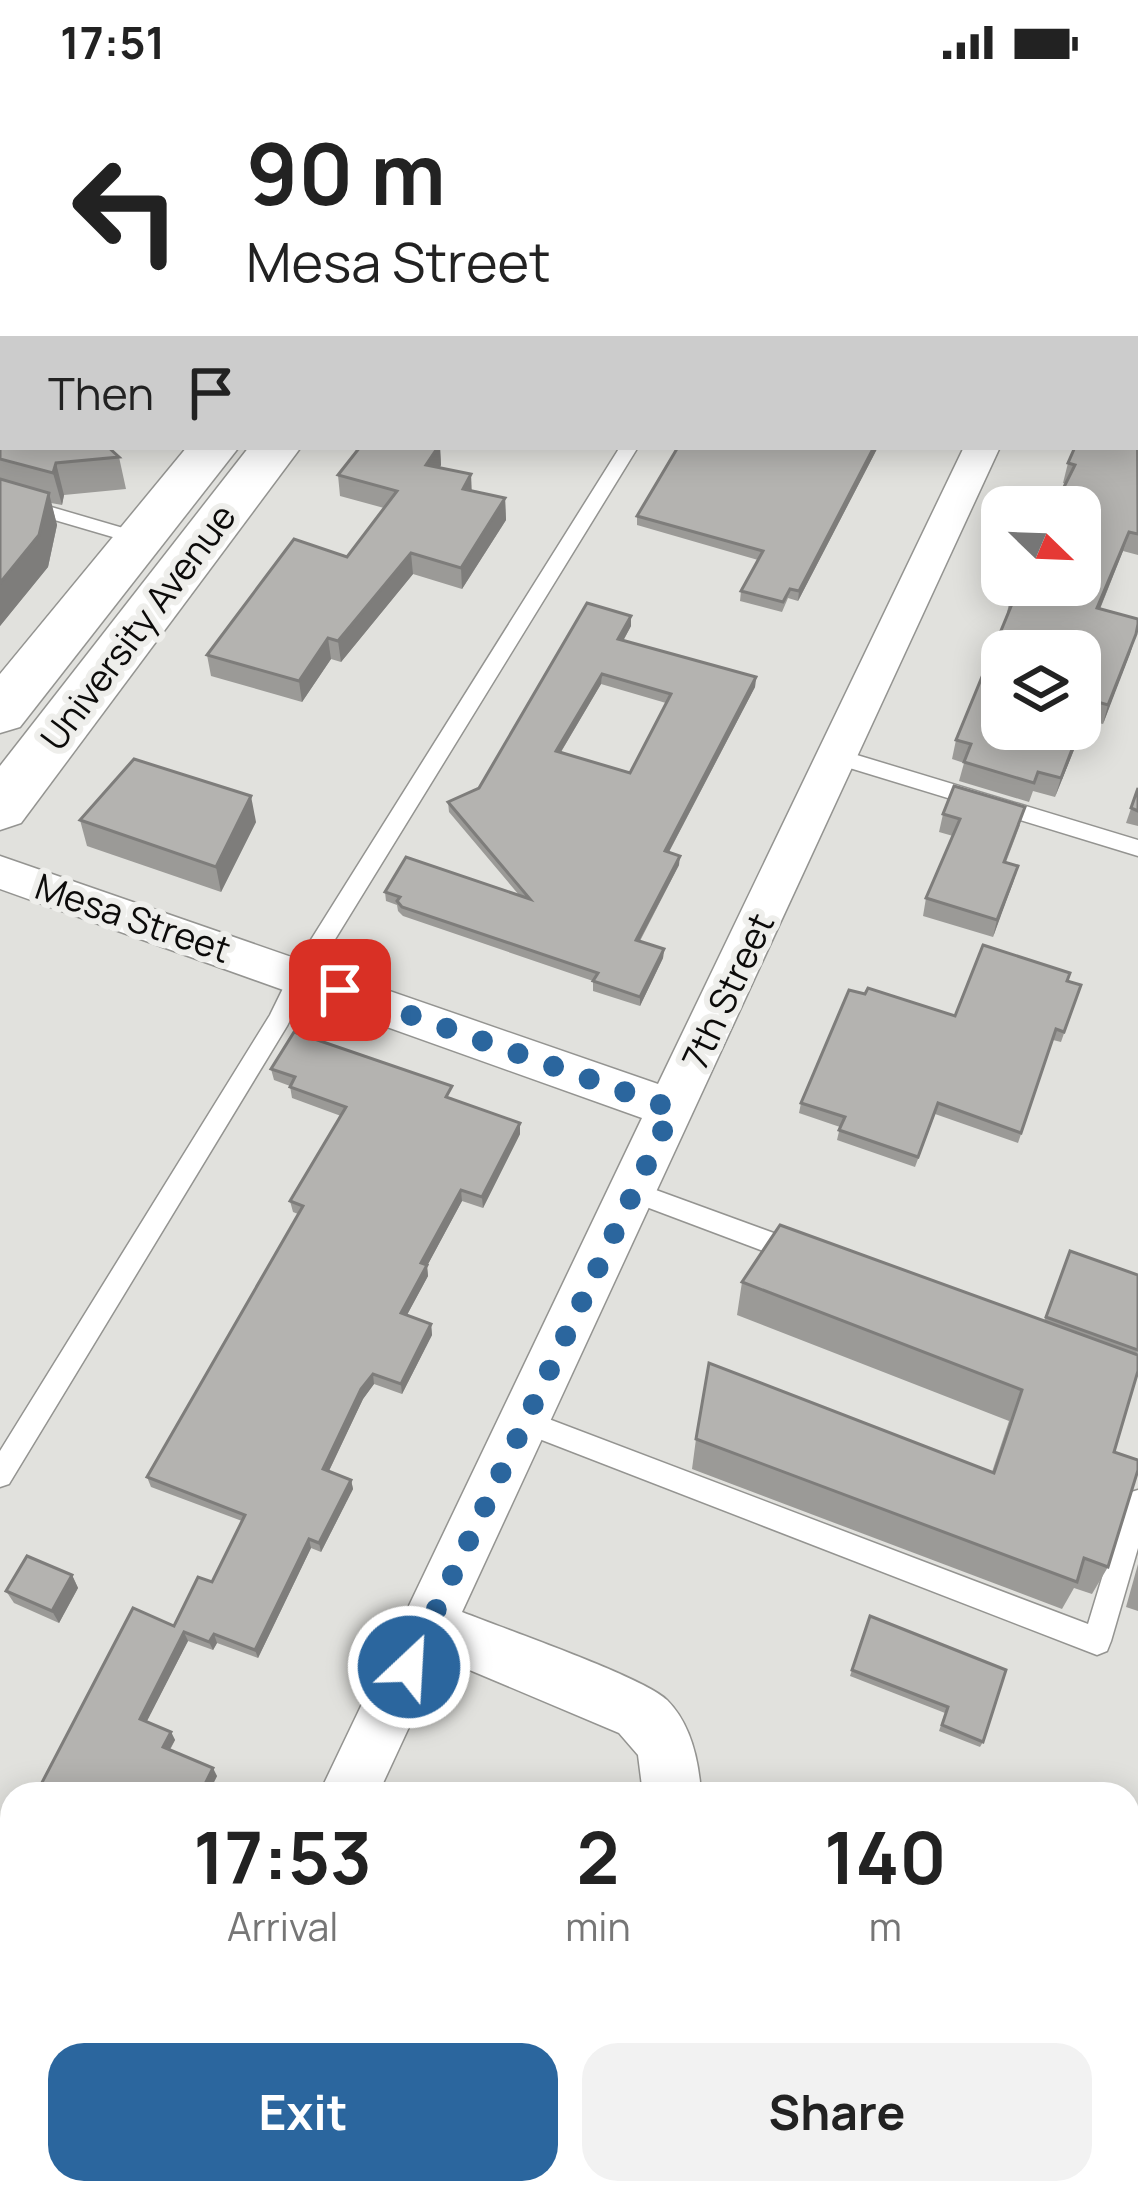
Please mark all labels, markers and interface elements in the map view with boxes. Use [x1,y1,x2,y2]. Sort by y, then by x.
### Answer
text: 17:51 [60,11,165,73]
text: 90 m [246,115,446,230]
icon: left [48,132,204,288]
text: Mesa Street [246,224,551,298]
icon: arrive [178,360,244,426]
text: Then [48,362,154,424]
north arrow [981,486,1101,606]
map controls [981,486,1101,750]
street label: University Avenue [29,494,246,760]
button: layers [981,630,1101,750]
street label: Mesa Street [29,861,237,974]
street label: 7th Street [670,905,785,1077]
pin [289,939,391,1041]
icon: arrive [307,957,373,1023]
position arrow [346,1604,472,1730]
text: 17:53 [193,1807,372,1906]
text: 2 [577,1807,619,1906]
text: 140 [824,1807,947,1906]
text: Arrival [227,1899,338,1953]
text: min [565,1899,631,1953]
text: m [869,1899,902,1953]
button: Exit [48,2043,558,2181]
button: Share [582,2043,1092,2181]

